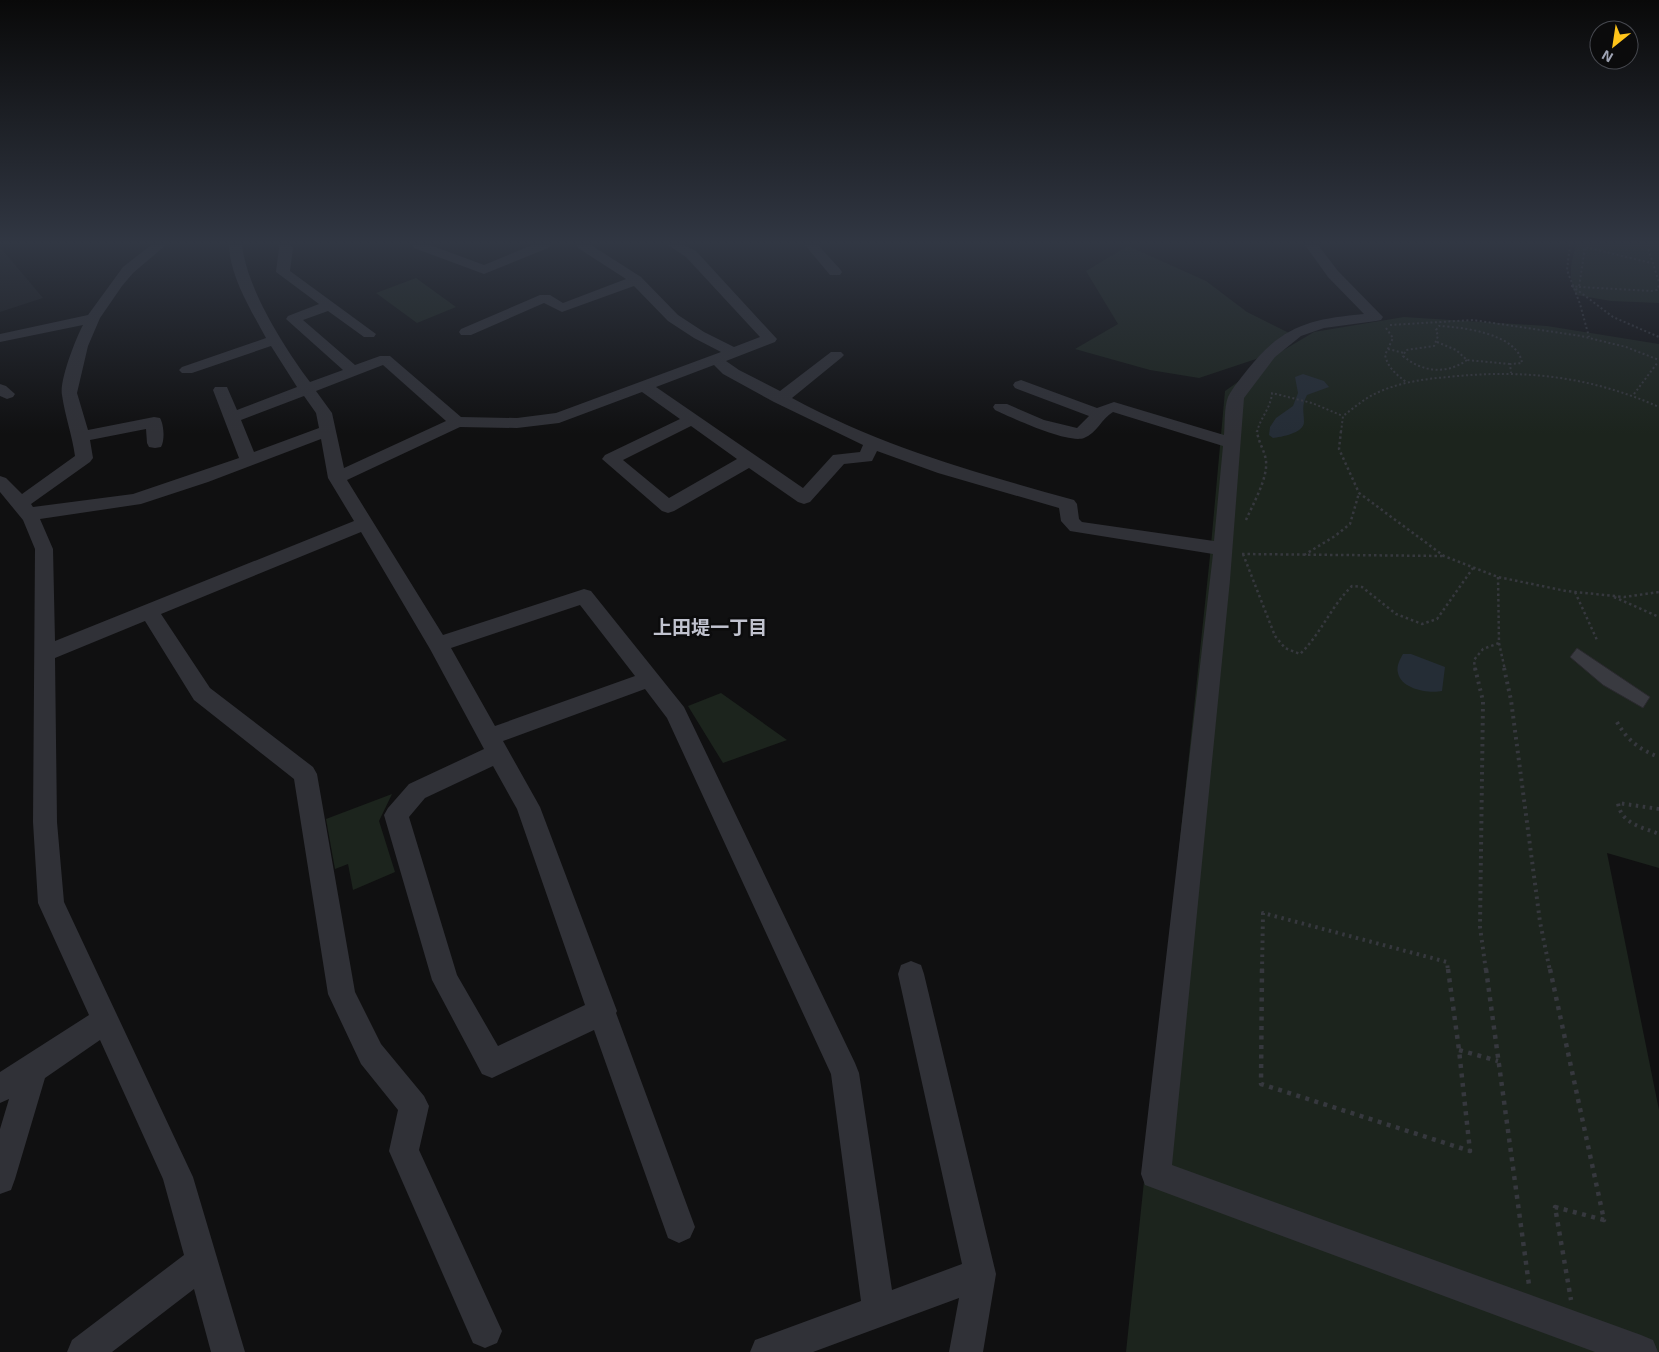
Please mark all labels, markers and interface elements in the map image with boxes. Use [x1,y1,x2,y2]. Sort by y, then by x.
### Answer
north arrow [1589,20,1639,70]
text: N [1599,47,1616,67]
district label: 上田堤一丁目 [653,615,767,638]

